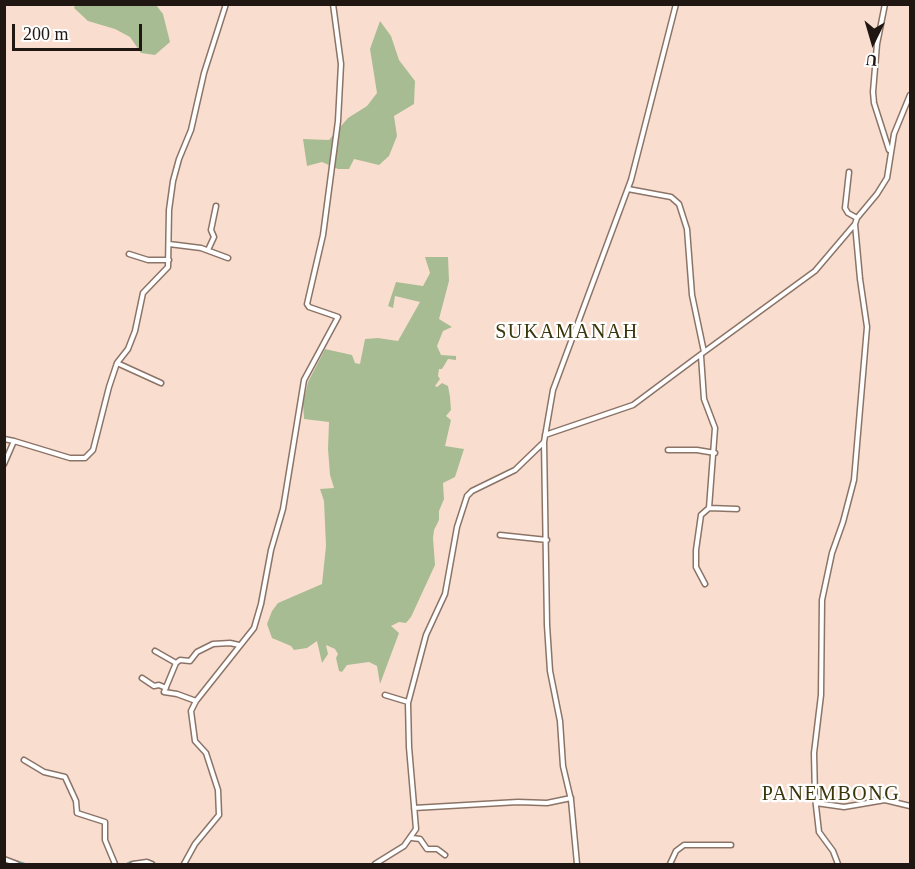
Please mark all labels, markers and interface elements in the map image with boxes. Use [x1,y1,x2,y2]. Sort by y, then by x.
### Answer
scale bar [15,12,146,50]
north arrow [843,12,903,72]
text: 200 m [23,24,69,44]
text: U [865,51,878,69]
district label: SUKAMANAH [495,321,639,345]
district label: PANEMBONG [762,783,900,807]

